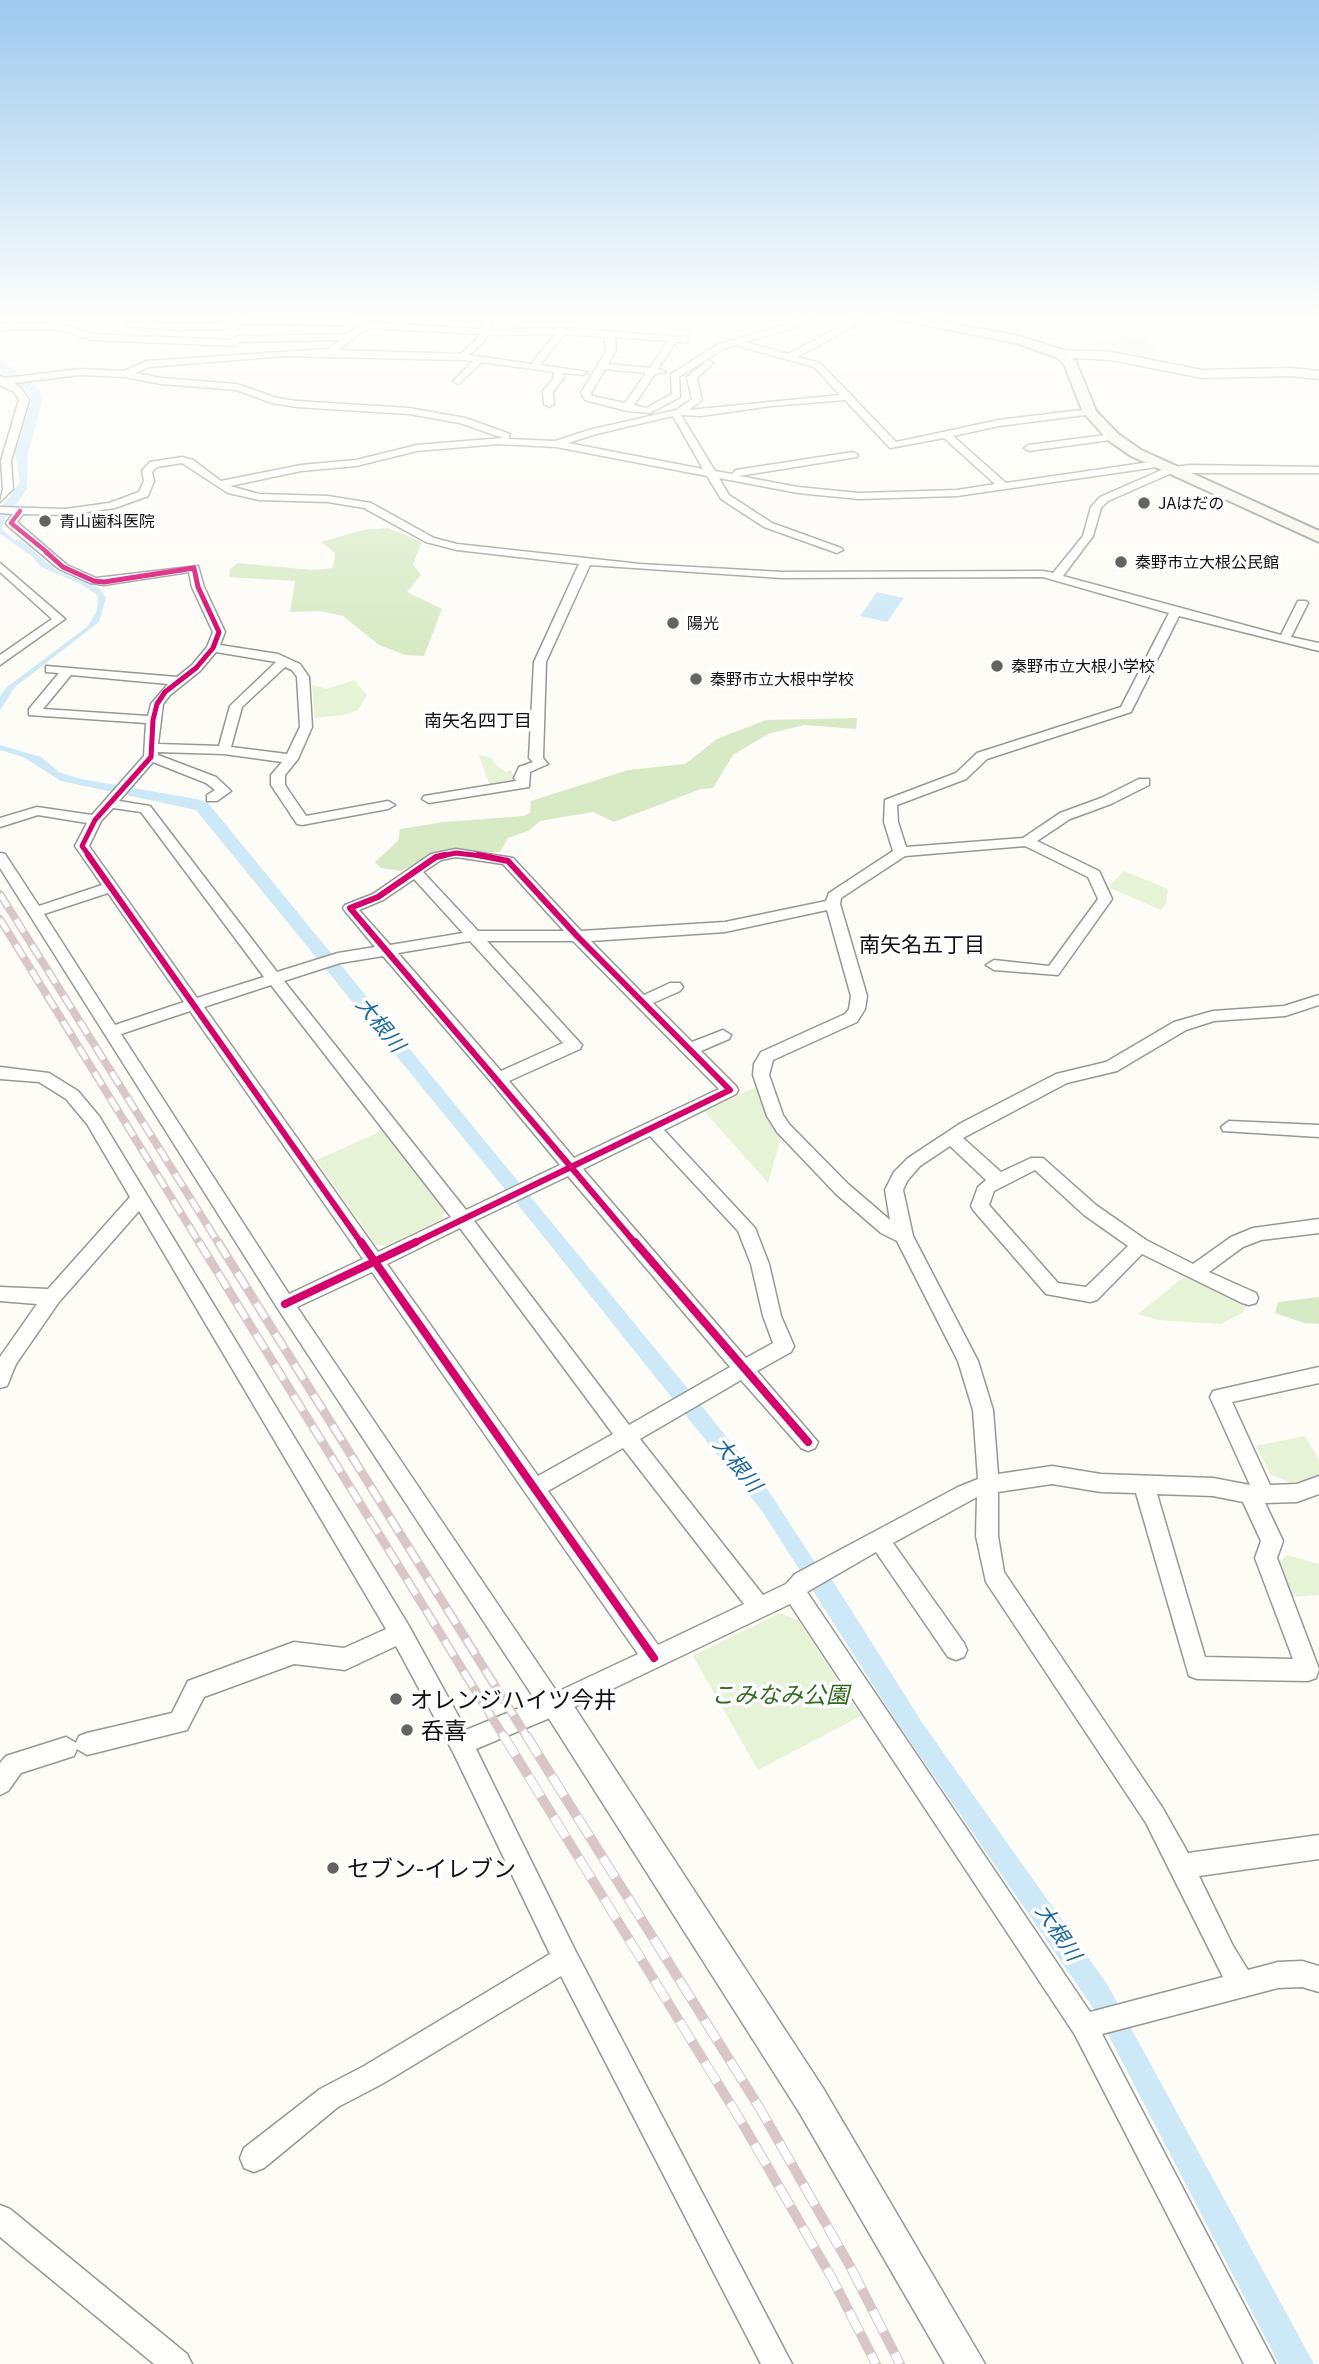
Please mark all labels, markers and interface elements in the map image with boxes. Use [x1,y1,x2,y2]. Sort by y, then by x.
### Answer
place label: JAはだの [1158,493,1224,513]
marker: JAはだの [1136,495,1152,511]
place label: 青山歯科医院 [59,511,155,531]
marker: 青山歯科医院 [37,513,53,529]
place label: 秦野市立大根公民館 [1135,552,1279,572]
marker: 秦野市立大根公民館 [1113,554,1129,570]
place label: 陽光 [687,613,719,633]
marker: 陽光 [665,615,681,631]
place label: 秦野市立大根小学校 [1011,656,1155,676]
marker: 秦野市立大根小学校 [989,658,1005,674]
place label: 秦野市立大根中学校 [710,669,854,689]
marker: 秦野市立大根中学校 [688,671,704,687]
district label: 南矢名四丁目 [424,709,532,731]
district label: 南矢名五丁目 [859,931,985,957]
water label: 大根川 [351,992,411,1056]
water label: 大根川 [708,1432,768,1496]
park label: こみなみ公園 [711,1680,849,1708]
place label: オレンジハイツ今井 [410,1685,617,1713]
marker: オレンジハイツ今井 [388,1691,404,1707]
place label: 呑喜 [421,1716,467,1744]
marker: 呑喜 [399,1722,415,1738]
place label: セブン-イレブン [347,1854,516,1882]
marker: セブン-イレブン [325,1860,341,1876]
water label: 大根川 [1031,1899,1087,1965]

